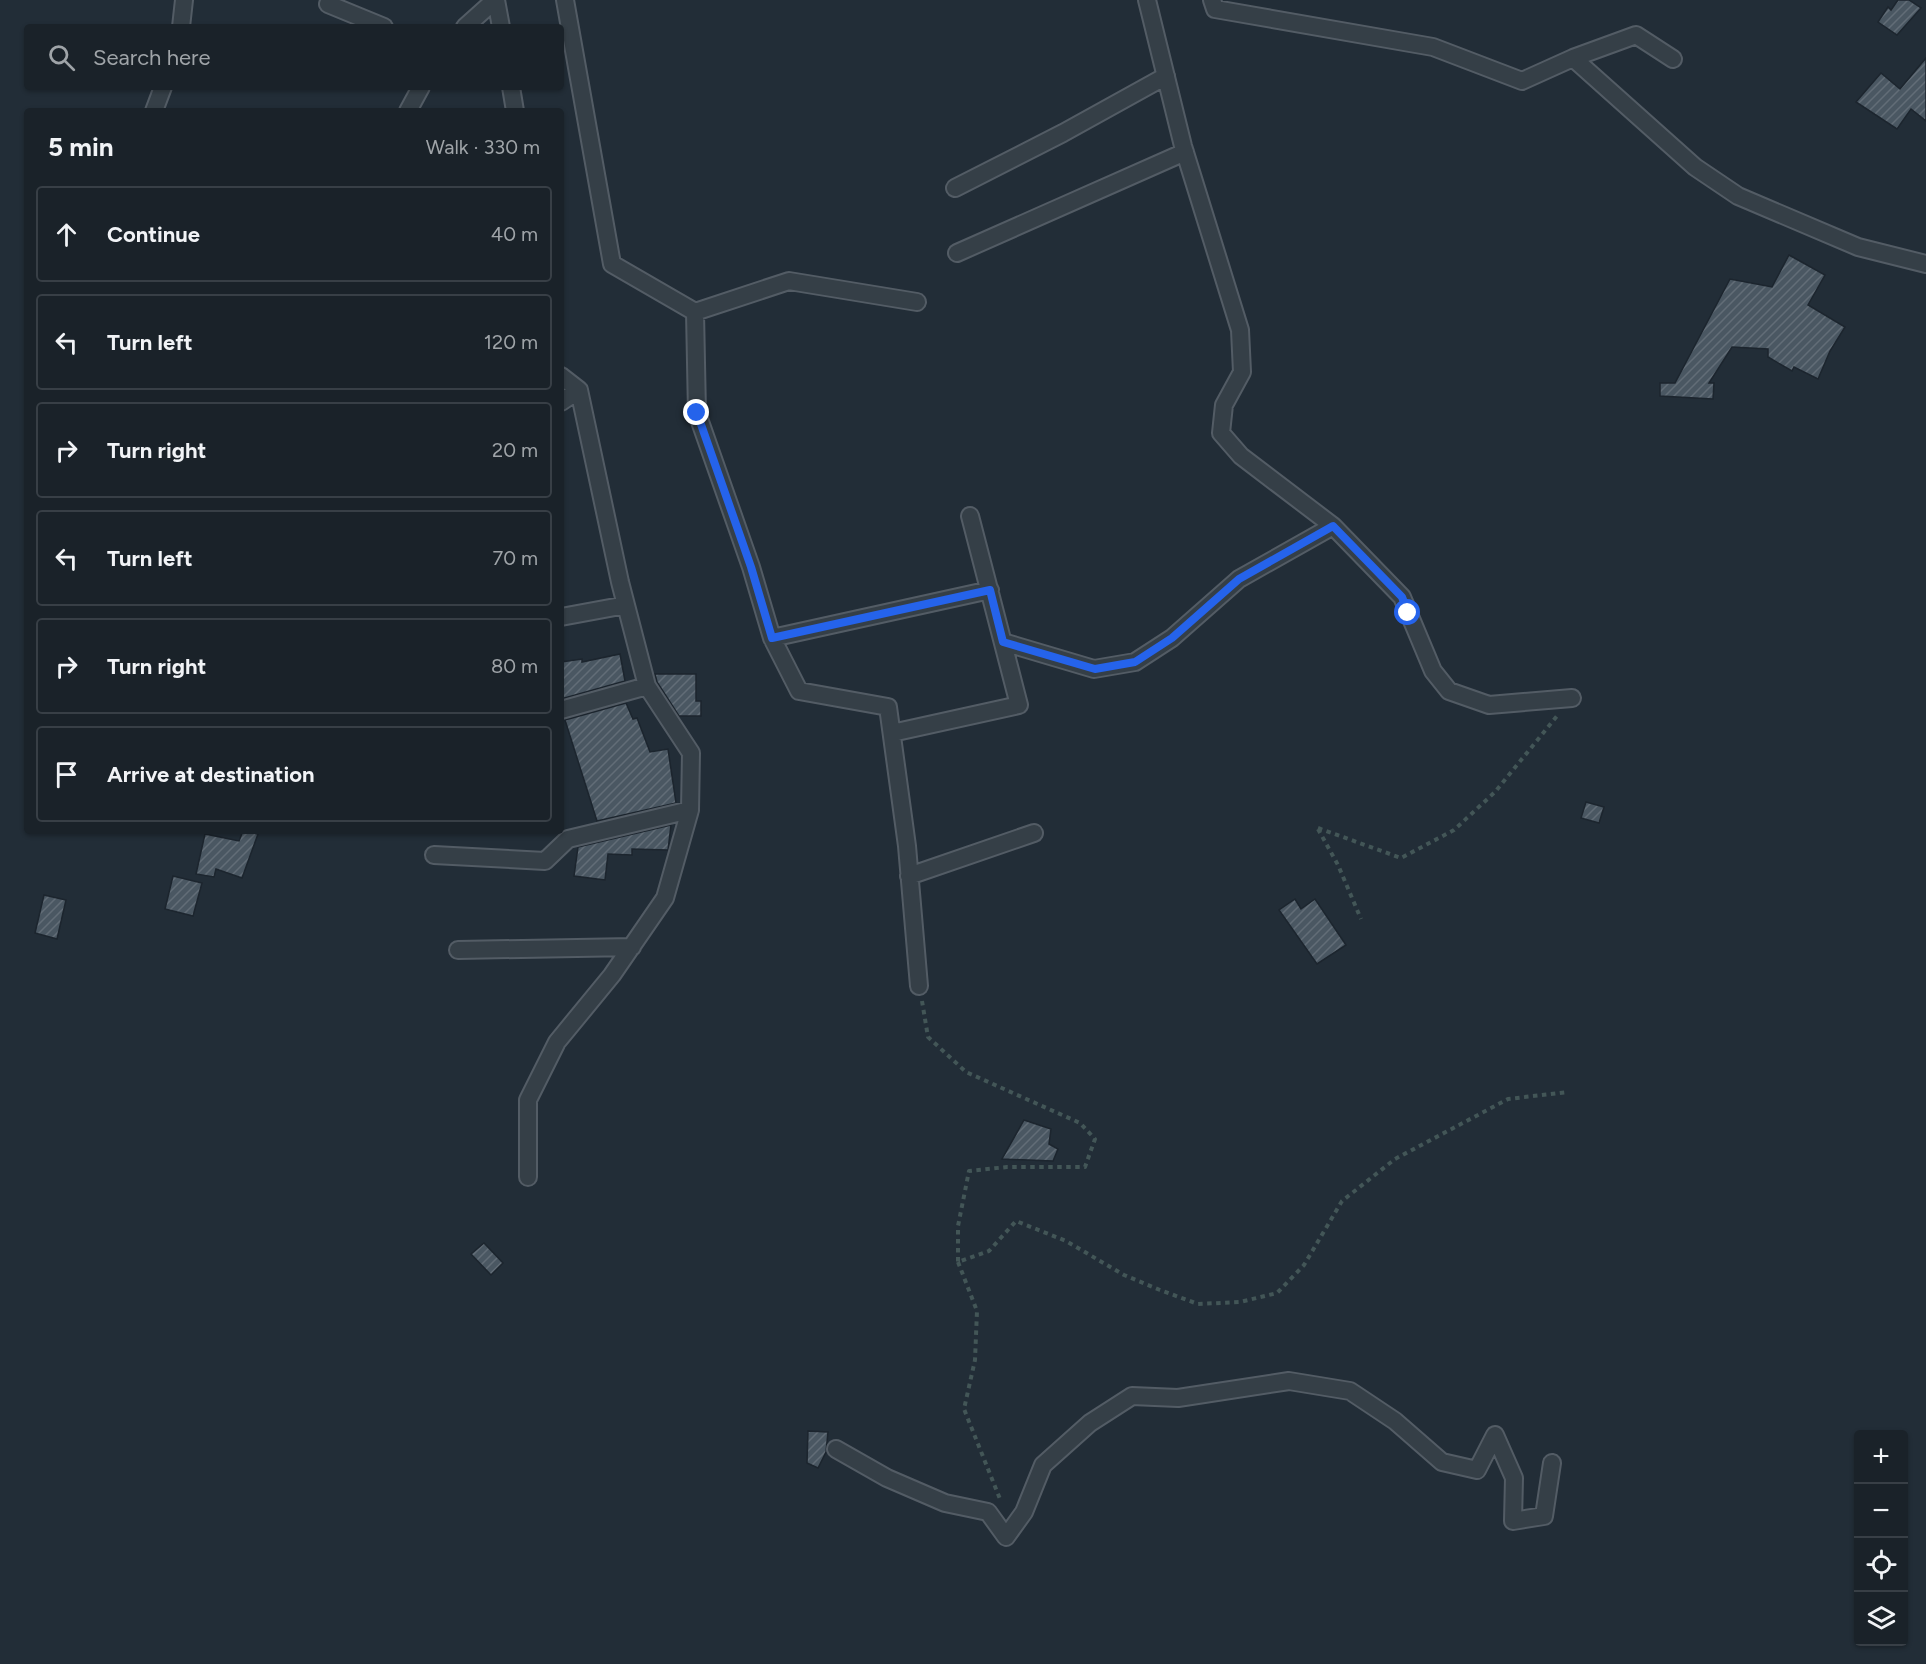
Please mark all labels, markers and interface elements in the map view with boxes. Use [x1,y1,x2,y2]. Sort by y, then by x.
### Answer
search box [24,24,564,90]
icon: search [45,41,78,74]
text: Search here [93,44,211,71]
text: 5 min [48,131,114,163]
text: Walk · 330 m [426,135,540,159]
icon: ahead [50,218,83,251]
text: Continue [107,221,200,248]
text: 40 m [491,222,538,246]
icon: left [50,326,83,359]
text: Turn left [107,329,193,356]
text: 120 m [484,330,538,354]
route end [683,399,709,425]
icon: right [50,434,83,467]
text: Turn right [107,437,206,464]
text: 20 m [492,438,538,462]
icon: left [50,542,83,575]
text: Turn left [107,545,193,572]
text: 70 m [492,546,538,570]
route start [1394,599,1420,625]
icon: right [50,650,83,683]
text: Turn right [107,653,206,680]
text: 80 m [491,654,538,678]
icon: arrive [50,758,83,791]
text: Arrive at destination [107,761,315,788]
map controls [1854,1430,1908,1646]
button: + [1854,1430,1908,1484]
button: − [1854,1484,1908,1538]
button: locate [1854,1538,1908,1592]
button: layers [1854,1592,1908,1646]

